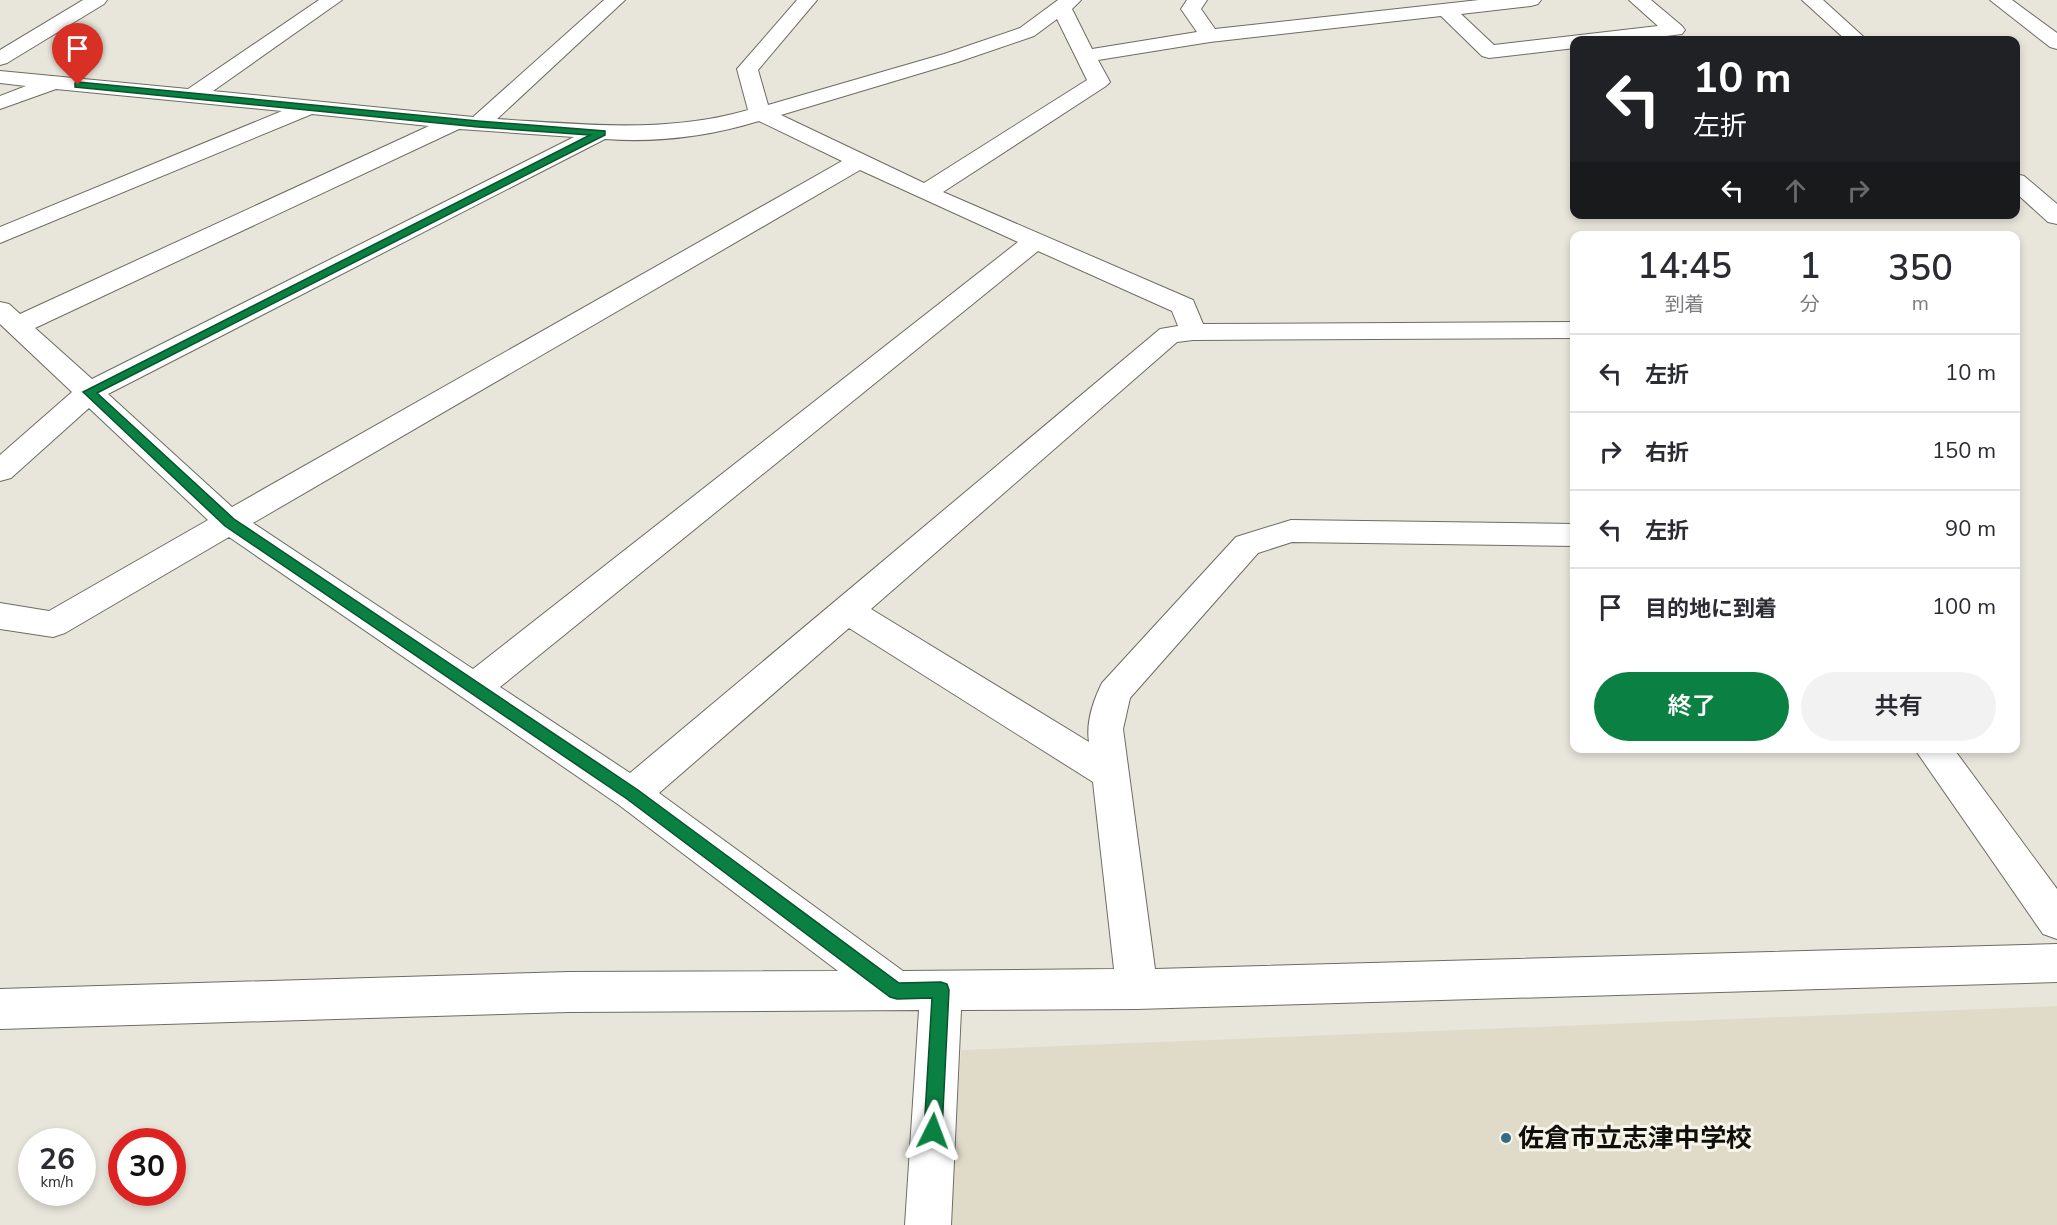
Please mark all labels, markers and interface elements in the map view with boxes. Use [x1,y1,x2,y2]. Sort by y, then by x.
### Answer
pin [52,23,103,85]
icon: arrive [61,32,94,65]
text: 10 m [1693,50,1792,107]
icon: left [1594,60,1672,138]
text: 左折 [1693,108,1747,145]
icon: left [1716,174,1749,207]
icon: ahead [1779,174,1812,207]
icon: right [1842,174,1875,207]
text: 14:45 [1637,242,1732,291]
text: 1 [1799,242,1821,291]
text: 350 [1888,244,1953,293]
text: m [1912,290,1929,317]
text: 到着 [1665,291,1705,318]
text: 分 [1800,291,1820,318]
icon: left [1594,357,1627,390]
text: 10 m [1945,358,1996,388]
text: 左折 [1645,360,1689,390]
icon: right [1594,435,1627,468]
text: 150 m [1932,436,1996,466]
text: 右折 [1645,438,1689,468]
icon: left [1594,513,1627,546]
text: 90 m [1945,514,1996,544]
text: 左折 [1645,516,1689,546]
icon: arrive [1594,591,1627,624]
text: 100 m [1932,592,1996,622]
text: 目的地に到着 [1645,594,1777,624]
button: 終了 [1594,672,1789,741]
button: 共有 [1801,672,1996,741]
position arrow [901,1099,965,1163]
place label: 佐倉市立志津中学校 [1518,1121,1752,1156]
speed limit sign: 30 [108,1128,186,1206]
marker: 佐倉市立志津中学校 [1499,1131,1513,1145]
text: 26 [39,1139,75,1180]
text: km/h [40,1172,74,1192]

